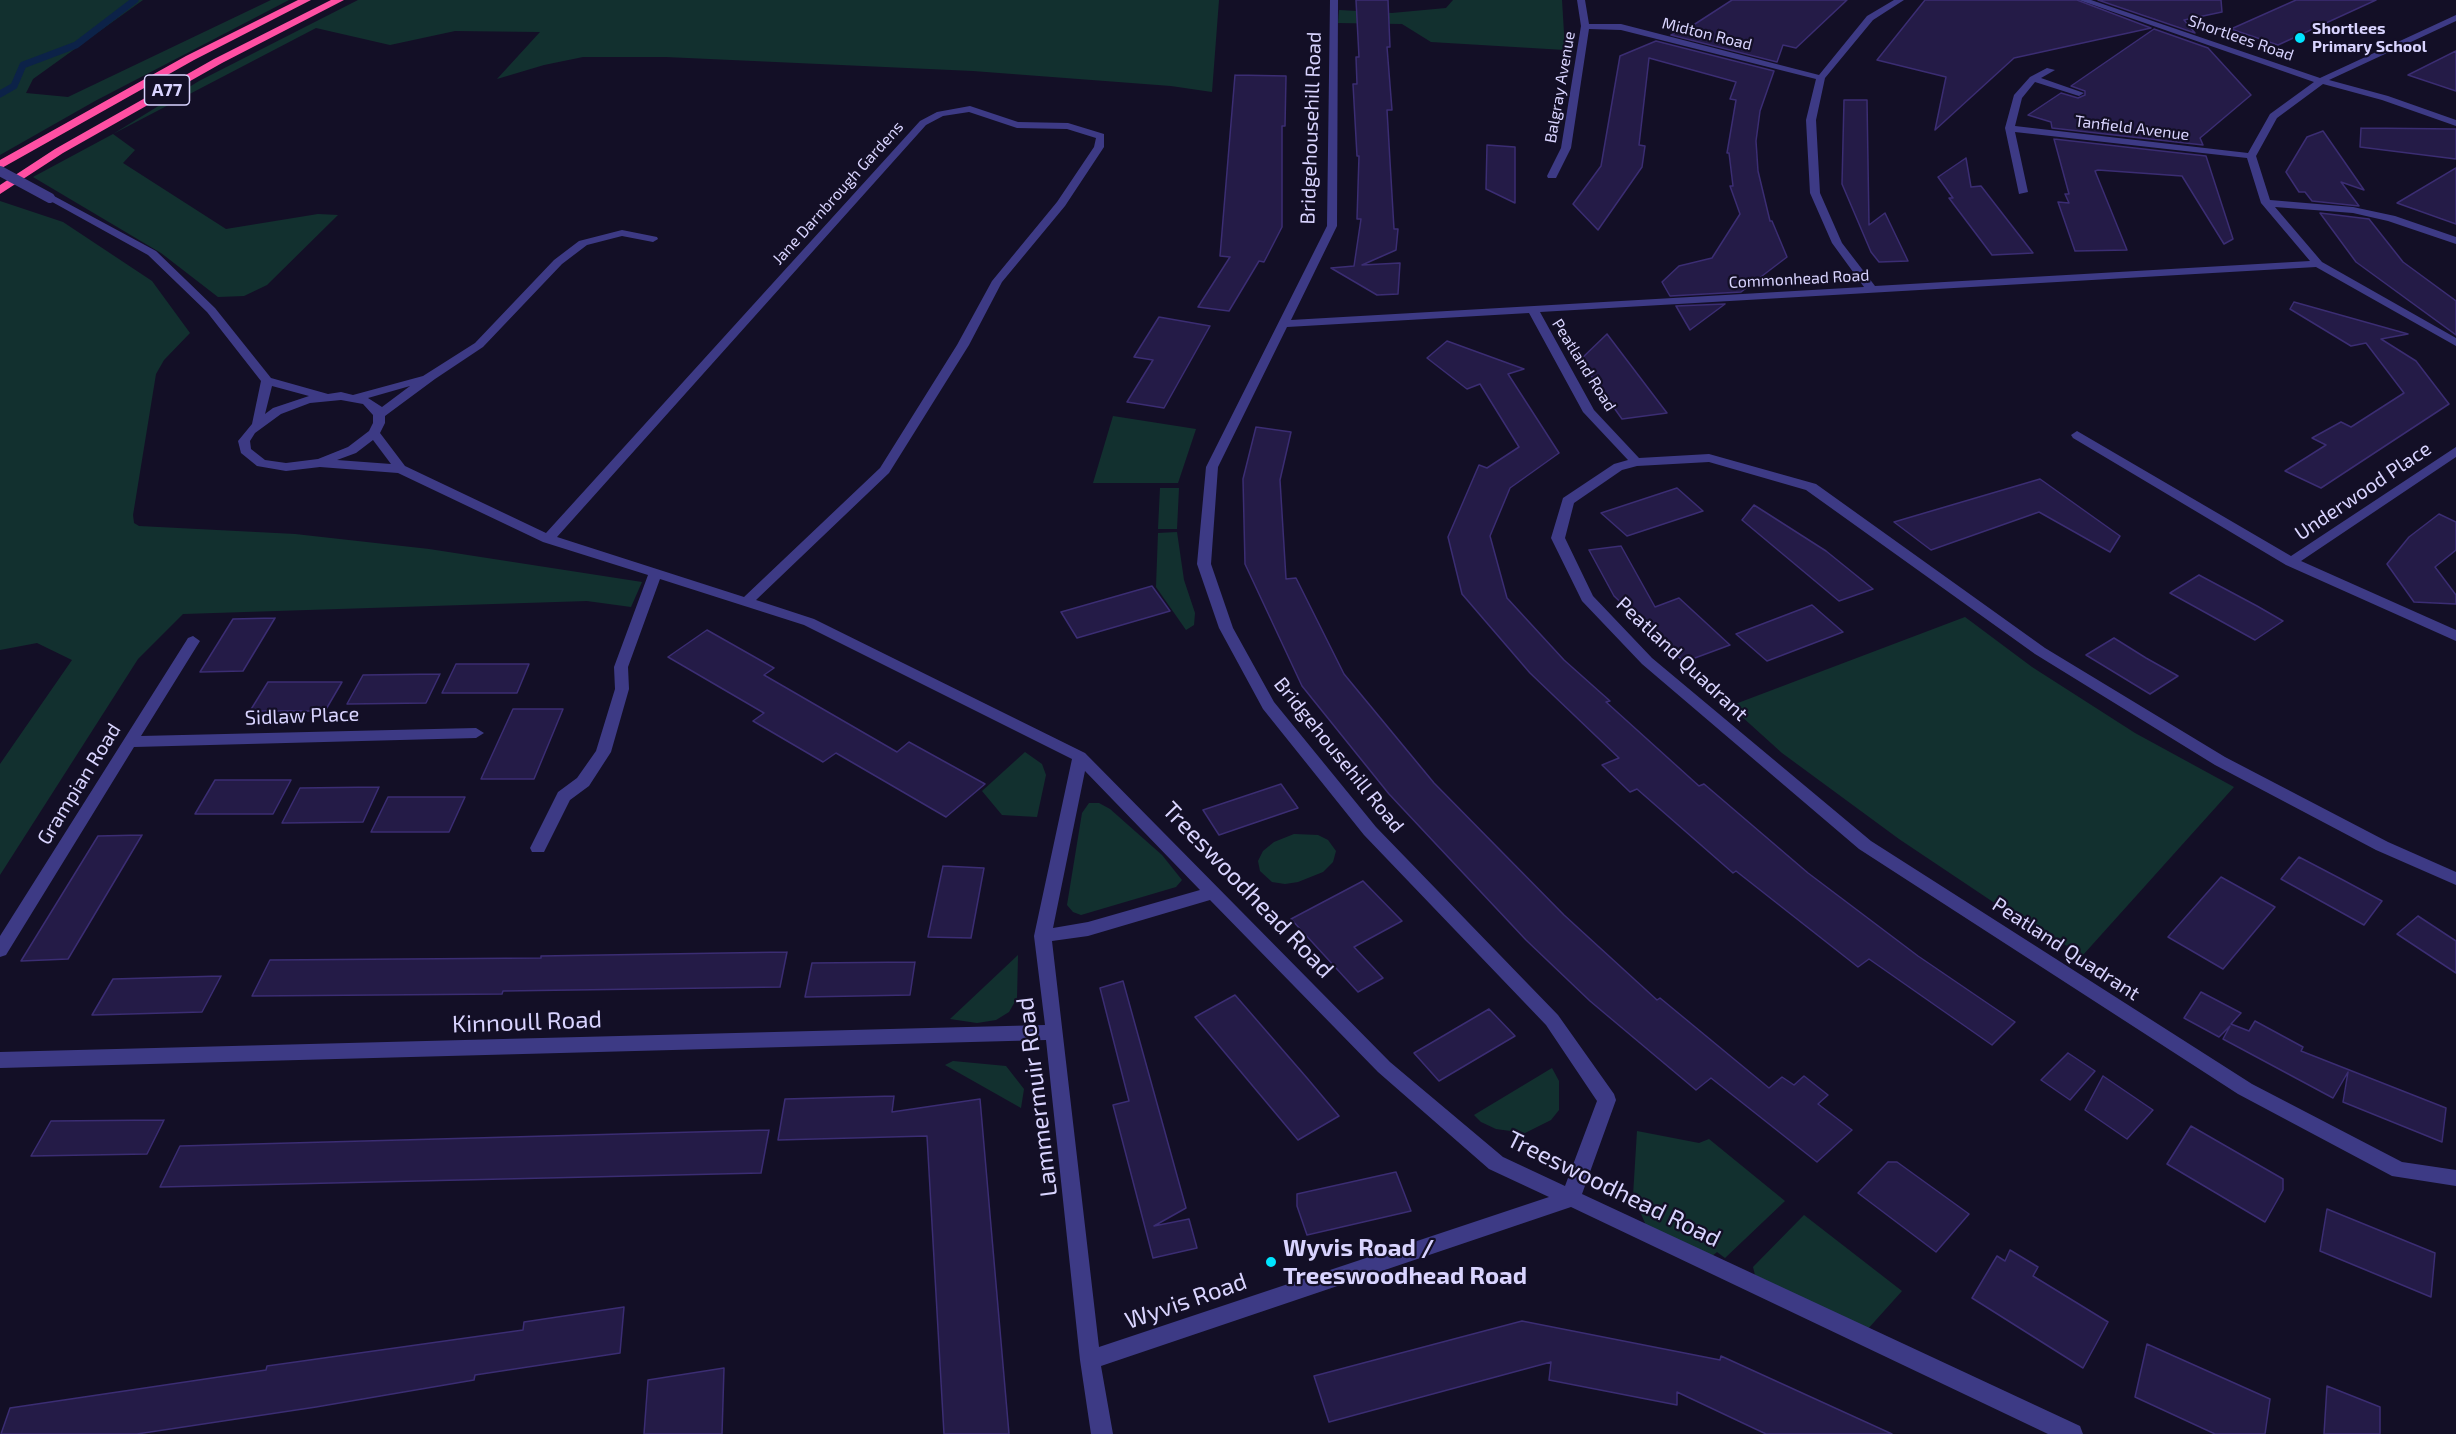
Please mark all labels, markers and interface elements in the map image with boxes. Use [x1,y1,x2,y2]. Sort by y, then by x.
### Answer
street label: Shortlees Road [2186,11,2296,65]
street label: Midton Road [1660,14,1754,54]
place label: Shortlees Primary School [2312,19,2427,57]
street label: Balgray Avenue [1541,30,1579,144]
street label: Bridgehousehill Road [1296,31,1326,225]
marker: Shortlees Primary School [2293,31,2307,45]
road number: A77 [144,75,190,105]
street label: Tanfield Avenue [2074,111,2190,145]
street label: Jane Darnbrough Gardens [769,117,907,269]
street label: Commonhead Road [1728,266,1870,292]
street label: Peatland Road [1548,315,1620,415]
street label: Underwood Place [2290,437,2436,545]
street label: Peatland Quadrant [1611,592,1753,726]
street label: Bridgehousehill Road [1269,672,1409,838]
street label: Sidlaw Place [244,702,360,730]
street label: Grampian Road [32,719,126,849]
street label: Treeswoodhead Road [1156,796,1340,984]
street label: Peatland Quadrant [1988,892,2144,1006]
street label: Lammermuir Road [1010,996,1064,1198]
street label: Kinnoull Road [451,1005,603,1039]
street label: Treeswoodhead Road [1502,1125,1726,1253]
place label: Wyvis Road / Treeswoodhead Road [1283,1234,1527,1290]
marker: Wyvis Road / Treeswoodhead Road [1264,1255,1278,1269]
street label: Wyvis Road [1121,1267,1251,1335]

